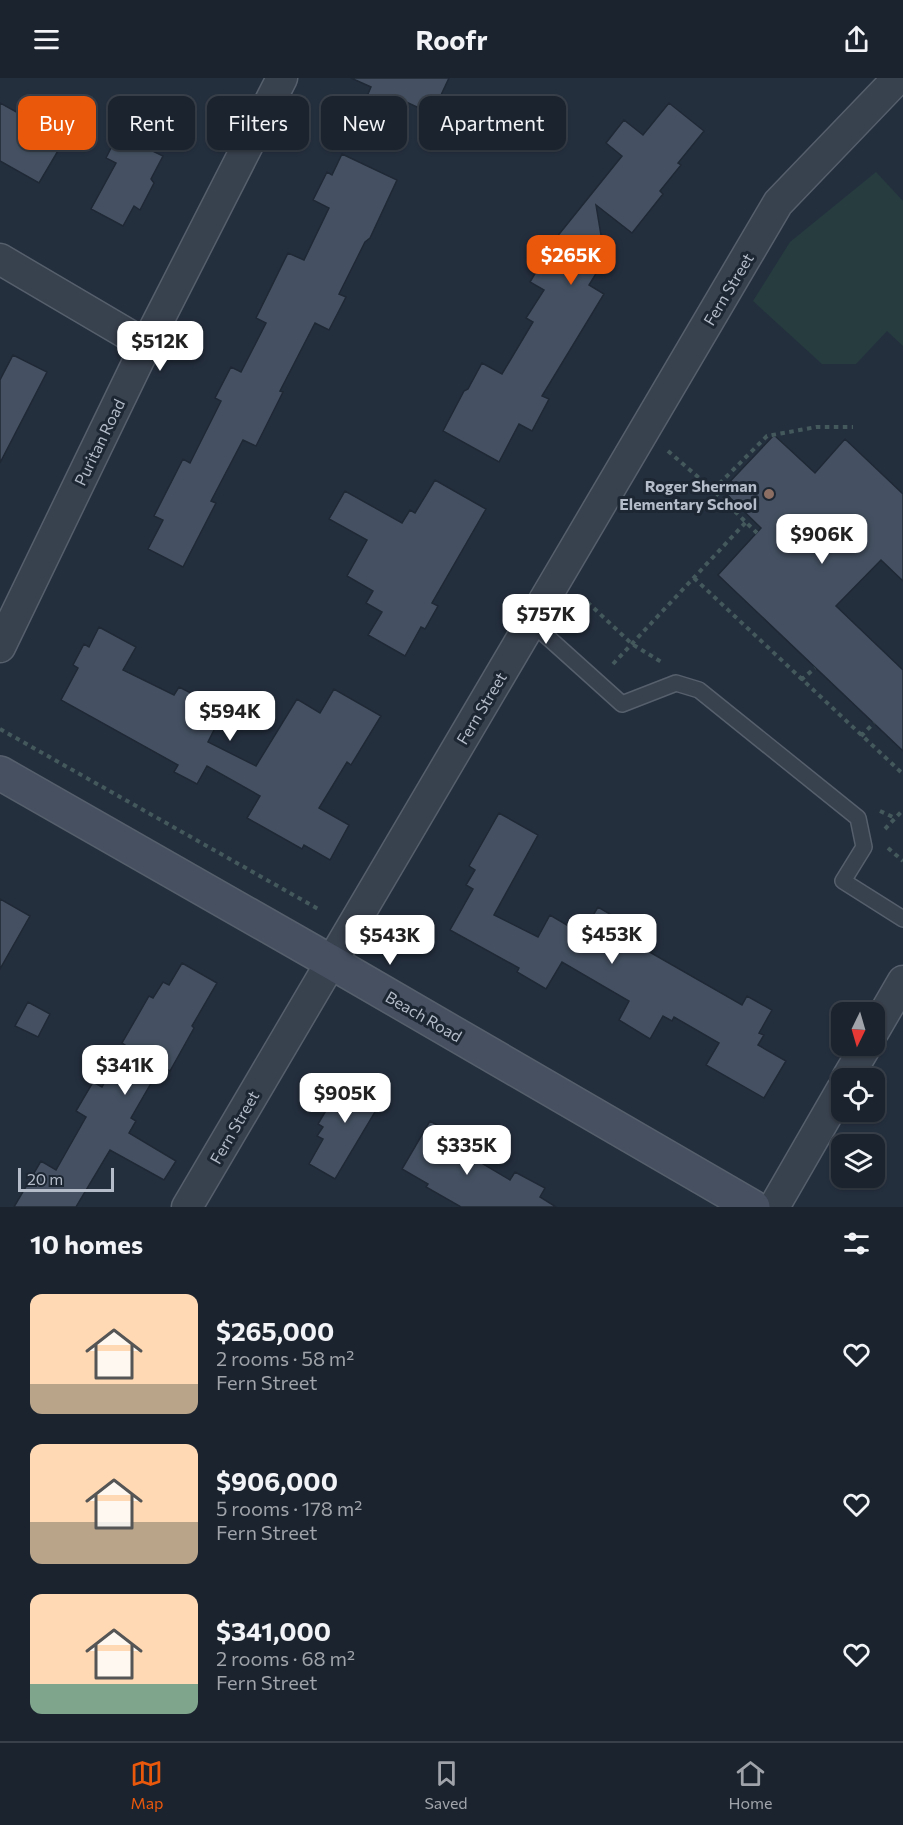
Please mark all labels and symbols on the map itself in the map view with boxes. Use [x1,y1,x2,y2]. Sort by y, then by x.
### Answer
pin: $265K [529,235,613,286]
street label: Fern Street [699,249,757,329]
pin: $512K [118,321,202,372]
street label: Puritan Road [70,396,128,488]
place label: Roger Sherman Elementary School [619,476,757,513]
marker: Roger Sherman Elementary School [762,487,776,501]
pin: $906K [780,514,864,565]
pin: $757K [504,594,588,645]
street label: Fern Street [452,668,510,748]
pin: $594K [188,691,272,742]
pin: $453K [570,914,654,965]
pin: $543K [348,915,432,966]
street label: Beach Road [383,987,465,1045]
north arrow [831,1002,885,1056]
pin: $341K [83,1045,167,1096]
pin: $905K [303,1073,387,1124]
street label: Fern Street [205,1087,263,1167]
pin: $335K [425,1125,509,1176]
scale bar [18,1165,114,1192]

